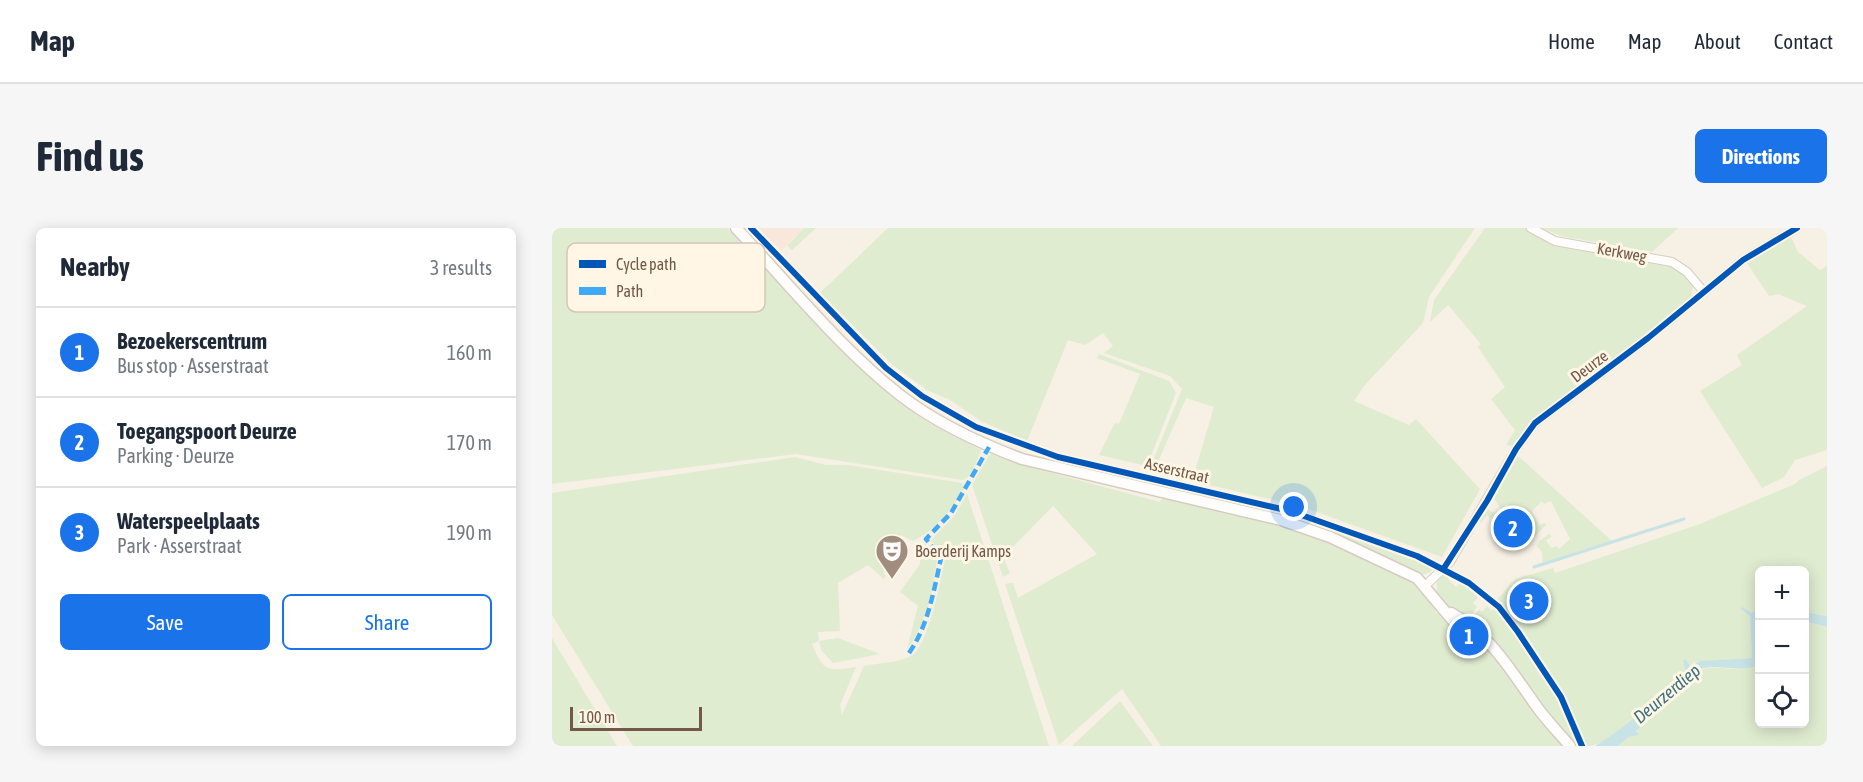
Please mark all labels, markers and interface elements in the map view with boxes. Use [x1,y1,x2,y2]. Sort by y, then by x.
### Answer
text: Map [30,25,75,57]
text: Home [1548,29,1595,53]
text: Map [1628,29,1662,53]
text: About [1695,29,1741,53]
text: Contact [1774,29,1833,53]
button: Directions [1695,129,1827,183]
text: Find us [36,132,144,180]
street label: Kerkweg [1596,239,1648,266]
legend [567,243,765,312]
text: Nearby [60,252,130,282]
text: Cycle path [616,255,676,274]
text: 3 results [430,256,492,279]
text: Path [616,282,643,300]
text: Bezoekerscentrum [117,328,267,354]
text: 1 [75,341,84,364]
text: 160 m [447,341,492,364]
street label: Deurze [1567,346,1611,386]
text: Bus stop · Asserstraat [117,354,269,377]
text: Toegangspoort Deurze [117,418,297,444]
text: 2 [75,431,84,454]
text: 170 m [447,431,492,454]
text: Parking · Deurze [117,444,234,467]
street label: Asserstraat [1143,454,1211,486]
your location [1279,492,1308,521]
pin: 2 [1494,506,1532,550]
text: Waterspeelplaats [117,508,260,534]
text: 3 [75,521,84,544]
text: 190 m [447,521,492,544]
theatre icon: Boerderij Kamps [874,533,910,580]
text: Park · Asserstraat [117,534,242,557]
place label: Boerderij Kamps [915,542,1011,561]
map controls [1755,566,1809,728]
button: + [1755,566,1809,620]
pin: 3 [1510,578,1548,623]
button: Save [60,594,270,650]
button: Share [282,594,492,650]
pin: 1 [1450,614,1488,658]
button: − [1755,620,1809,674]
water label: Deurzerdiep [1629,660,1704,728]
button: locate [1755,674,1809,728]
scale bar [570,704,702,732]
text: 100 m [579,708,615,726]

